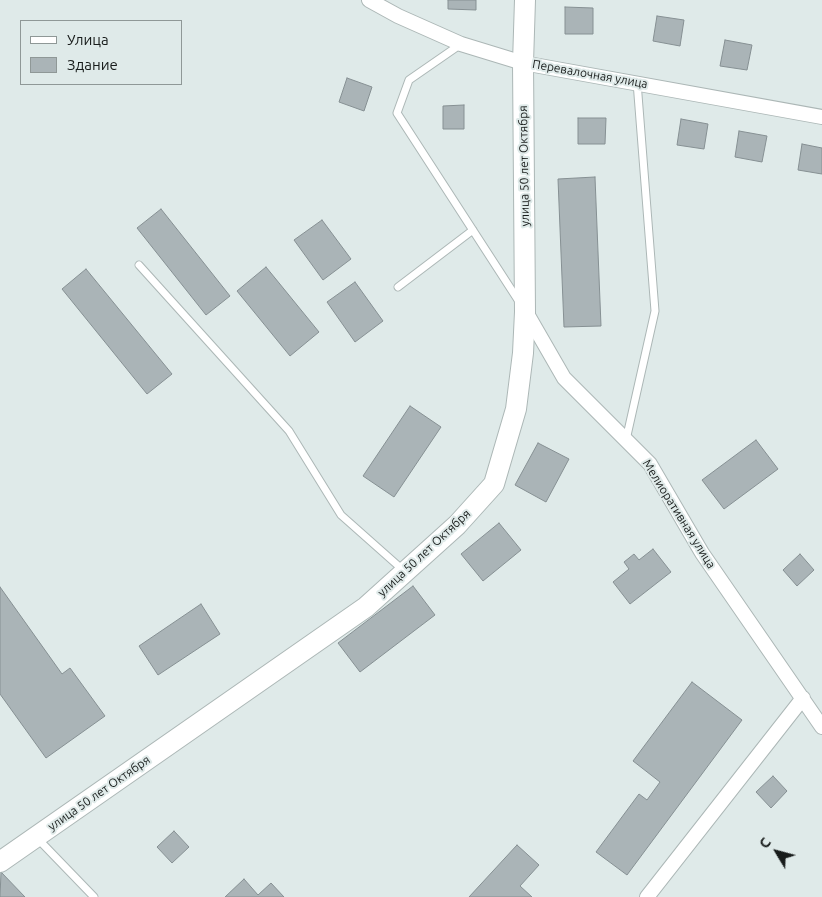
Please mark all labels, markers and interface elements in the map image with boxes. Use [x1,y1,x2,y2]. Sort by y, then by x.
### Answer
legend [20,20,182,85]
text: Улица [67,31,109,48]
text: Здание [67,56,118,73]
street label: Перевалочная улица [531,57,649,91]
street label: улица 50 лет Октября [516,105,532,227]
street label: Мелиоративная улица [640,457,718,571]
street label: улица 50 лет Октября [375,506,473,600]
street label: улица 50 лет Октября [45,752,153,834]
north arrow [752,827,802,877]
text: С [756,835,774,851]

